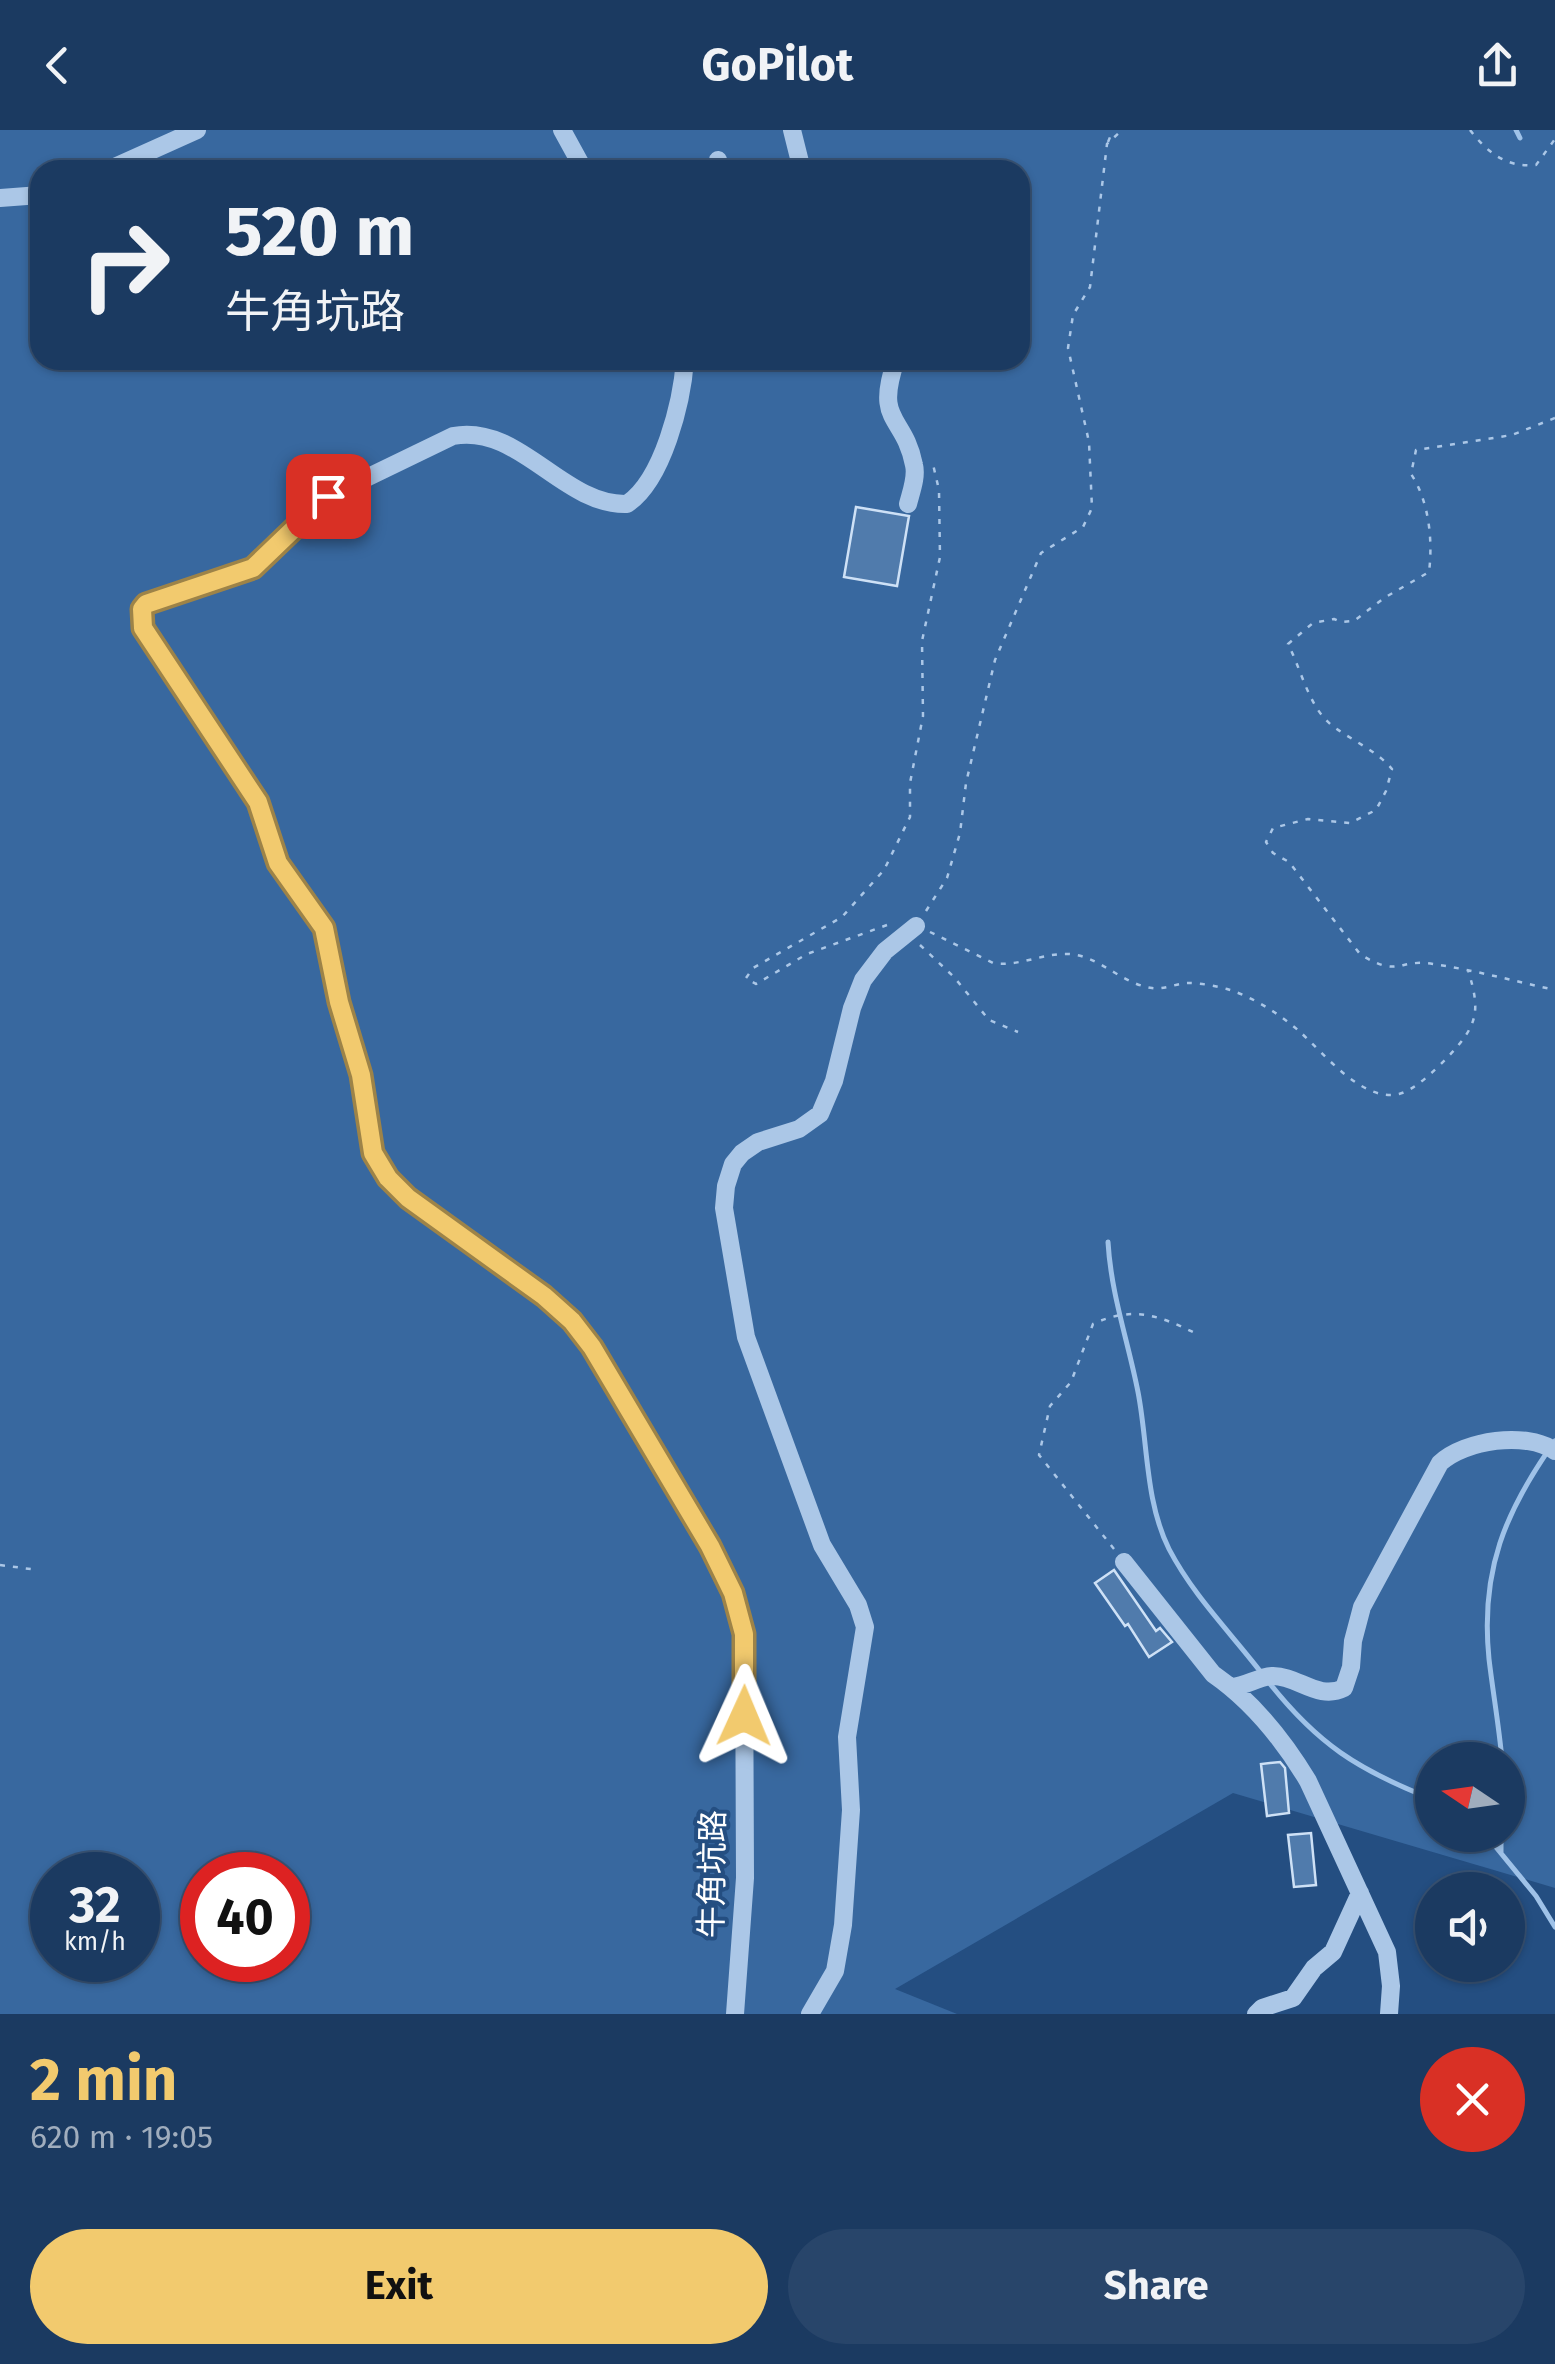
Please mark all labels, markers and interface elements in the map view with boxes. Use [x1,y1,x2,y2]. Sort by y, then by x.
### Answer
icon: back [30,38,85,93]
text: GoPilot [702,38,853,92]
icon: share [1470,38,1525,93]
text: 520 m [225,190,414,274]
icon: right [60,200,190,330]
text: 牛角坑路 [225,285,405,339]
pin [286,454,371,539]
icon: arrive [301,469,356,524]
position arrow [692,1664,796,1768]
north arrow [1415,1742,1525,1852]
map controls [1415,1742,1525,1982]
street label: 牛角坑路 [692,1810,732,1938]
speed limit sign: 40 [180,1852,310,1982]
button: sound [1415,1872,1525,1982]
text: 32 [69,1875,121,1935]
text: km/h [64,1927,126,1957]
text: 2 min [30,2044,177,2116]
button: close [1420,2047,1525,2152]
text: 620 m · 19:05 [30,2118,213,2156]
button: Exit [30,2229,768,2344]
button: Share [788,2229,1525,2344]

